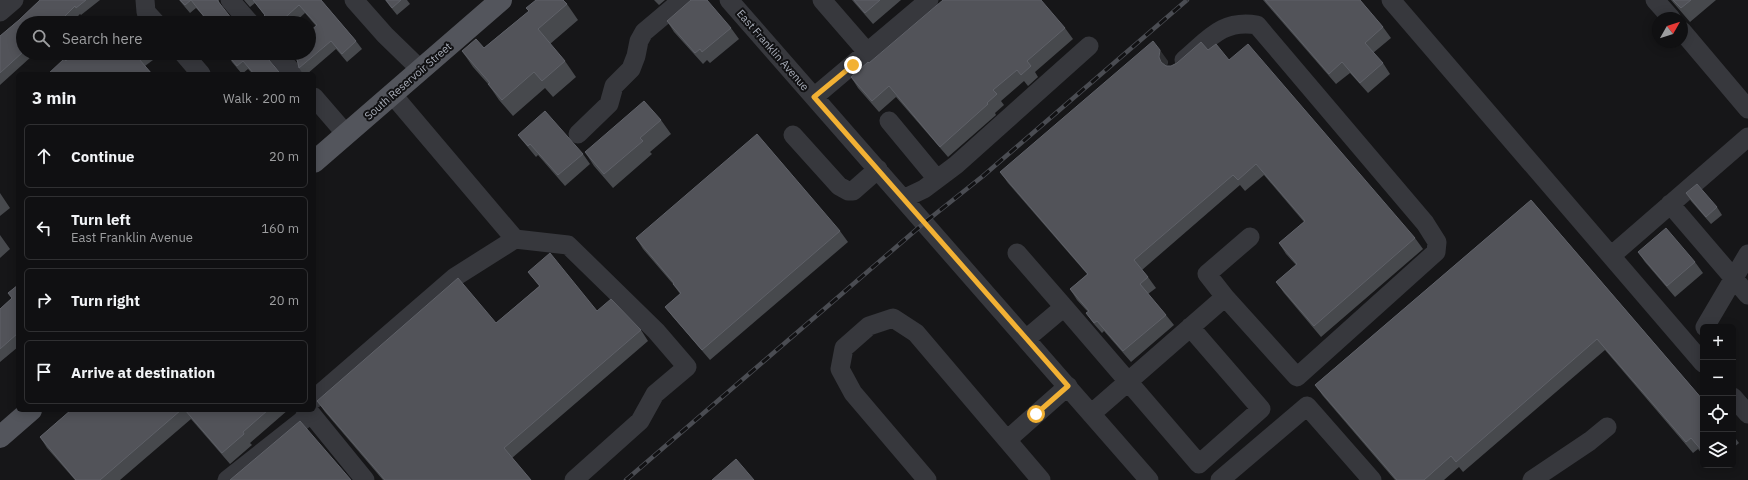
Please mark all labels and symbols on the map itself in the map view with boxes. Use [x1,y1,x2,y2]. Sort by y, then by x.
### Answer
street label: East Franklin Avenue [734,6,812,94]
north arrow [1652,12,1688,48]
street label: South Reservoir Street [362,39,455,123]
route end [844,56,862,74]
route start [1027,405,1045,423]

